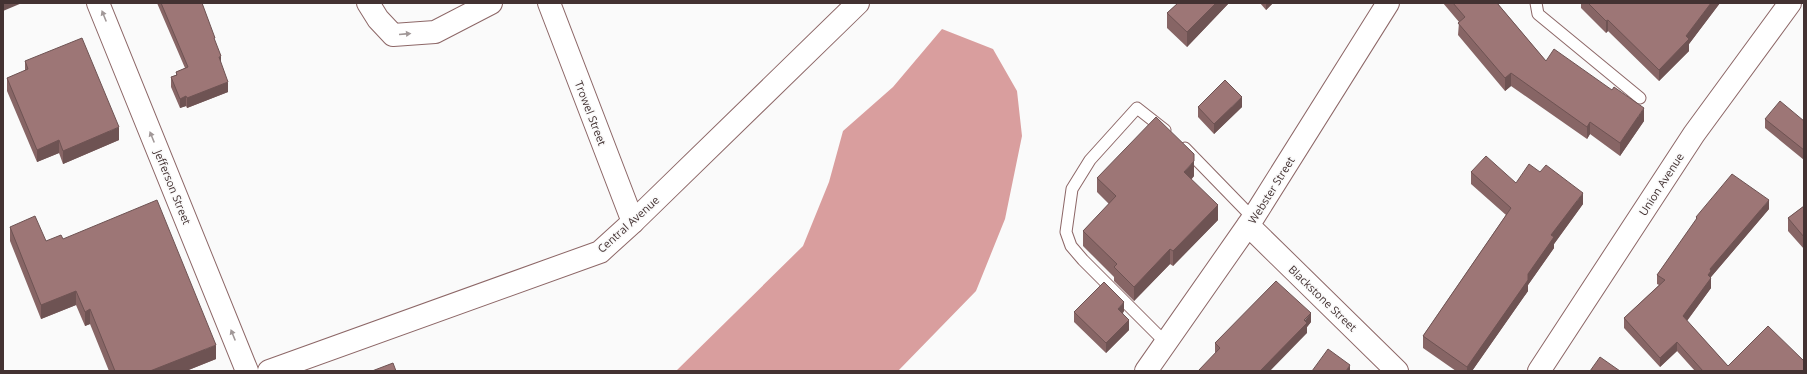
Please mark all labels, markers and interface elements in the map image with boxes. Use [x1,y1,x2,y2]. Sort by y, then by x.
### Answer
one-way arrow [100,10,106,22]
one-way arrow [399,31,411,37]
street label: Trowel Street [572,78,610,148]
one-way arrow [149,130,155,142]
street label: Jefferson Street [151,146,195,227]
street label: Union Avenue [1635,150,1687,218]
street label: Webster Street [1244,154,1298,226]
street label: Central Avenue [594,192,662,256]
street label: Blackstone Street [1286,262,1360,334]
one-way arrow [229,328,235,340]

